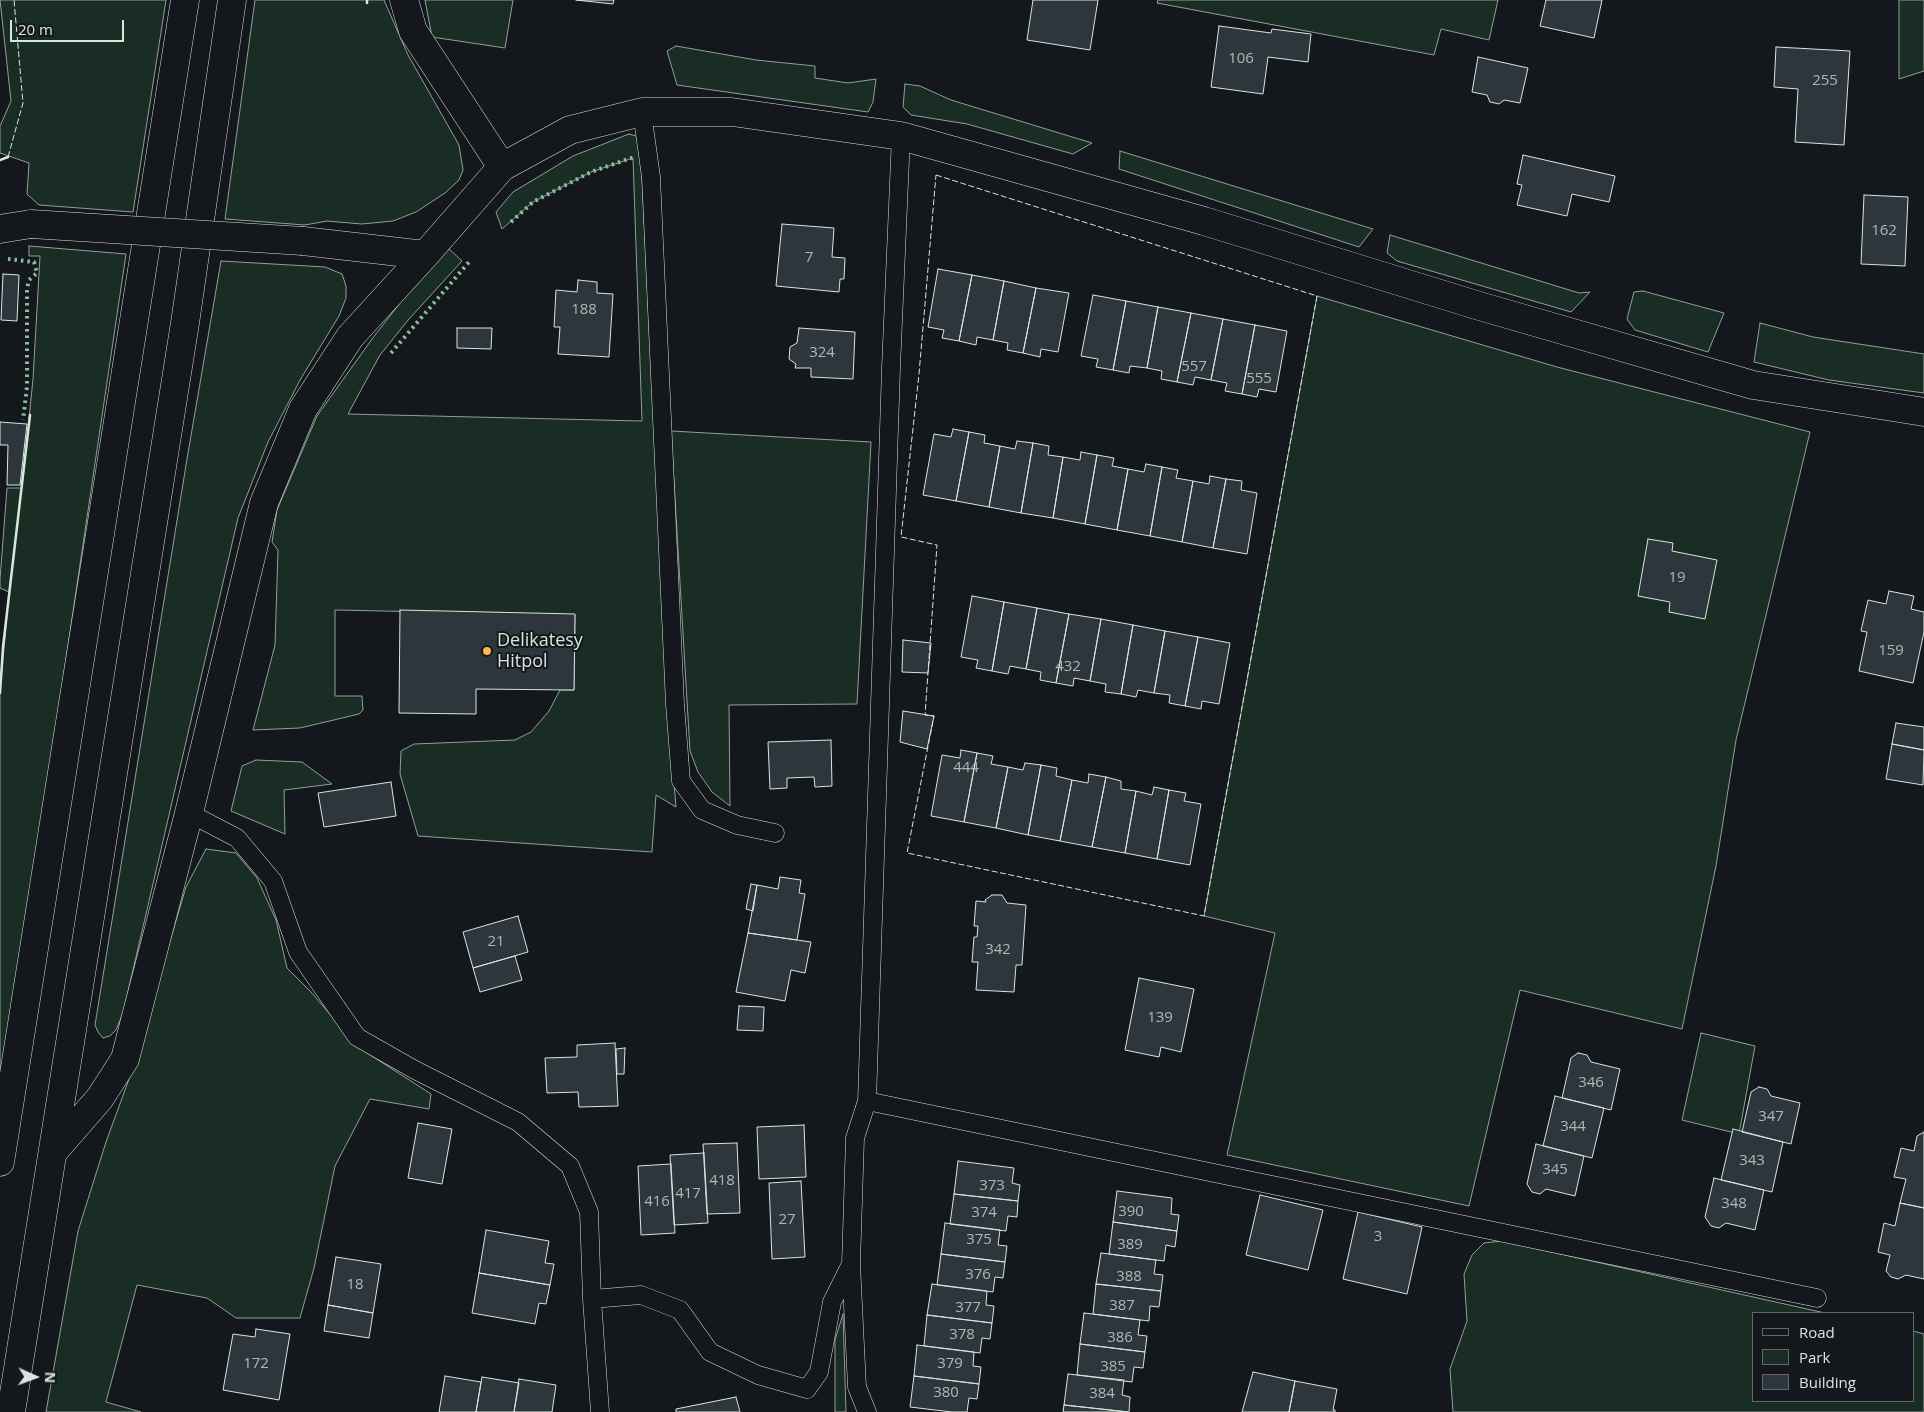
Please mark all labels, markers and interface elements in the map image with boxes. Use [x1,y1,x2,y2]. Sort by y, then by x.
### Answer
scale bar [12,10,126,42]
text: 20 m [18,19,53,39]
house number: 106 [1228,50,1254,68]
house number: 255 [1812,72,1838,90]
house number: 162 [1871,222,1897,240]
house number: 7 [805,249,813,267]
house number: 188 [571,301,597,319]
house number: 324 [809,344,835,362]
house number: 557 [1181,358,1207,376]
house number: 555 [1246,370,1272,388]
house number: 19 [1668,569,1686,587]
place label: Delikatesy Hitpol [497,630,583,672]
house number: 159 [1878,642,1904,660]
marker: Delikatesy Hitpol [481,645,493,657]
house number: 432 [1055,658,1081,676]
house number: 444 [953,759,979,777]
house number: 21 [487,933,505,951]
house number: 342 [985,941,1011,959]
house number: 139 [1147,1009,1173,1027]
house number: 346 [1578,1074,1604,1092]
house number: 347 [1758,1108,1784,1126]
house number: 344 [1560,1118,1586,1136]
house number: 343 [1739,1152,1765,1170]
house number: 345 [1542,1161,1568,1179]
house number: 418 [709,1172,735,1190]
house number: 373 [979,1177,1005,1195]
house number: 417 [675,1185,701,1203]
house number: 416 [644,1193,670,1211]
house number: 348 [1721,1195,1747,1213]
house number: 390 [1118,1203,1144,1221]
house number: 374 [971,1204,997,1222]
house number: 27 [778,1211,796,1229]
house number: 3 [1374,1228,1382,1246]
house number: 375 [966,1231,992,1249]
house number: 389 [1117,1236,1143,1254]
house number: 376 [965,1266,991,1284]
house number: 388 [1116,1268,1142,1286]
house number: 18 [346,1276,364,1294]
house number: 387 [1109,1297,1135,1315]
house number: 377 [955,1299,981,1317]
legend [1752,1312,1914,1402]
text: Road [1799,1322,1835,1342]
house number: 378 [949,1326,975,1344]
house number: 386 [1107,1329,1133,1347]
text: Park [1799,1347,1830,1367]
north arrow [10,1352,60,1402]
house number: 172 [243,1355,269,1373]
house number: 379 [937,1355,963,1373]
house number: 385 [1100,1358,1126,1376]
text: N [41,1372,60,1384]
text: Building [1799,1372,1856,1392]
house number: 380 [933,1384,959,1402]
house number: 384 [1089,1385,1115,1403]

